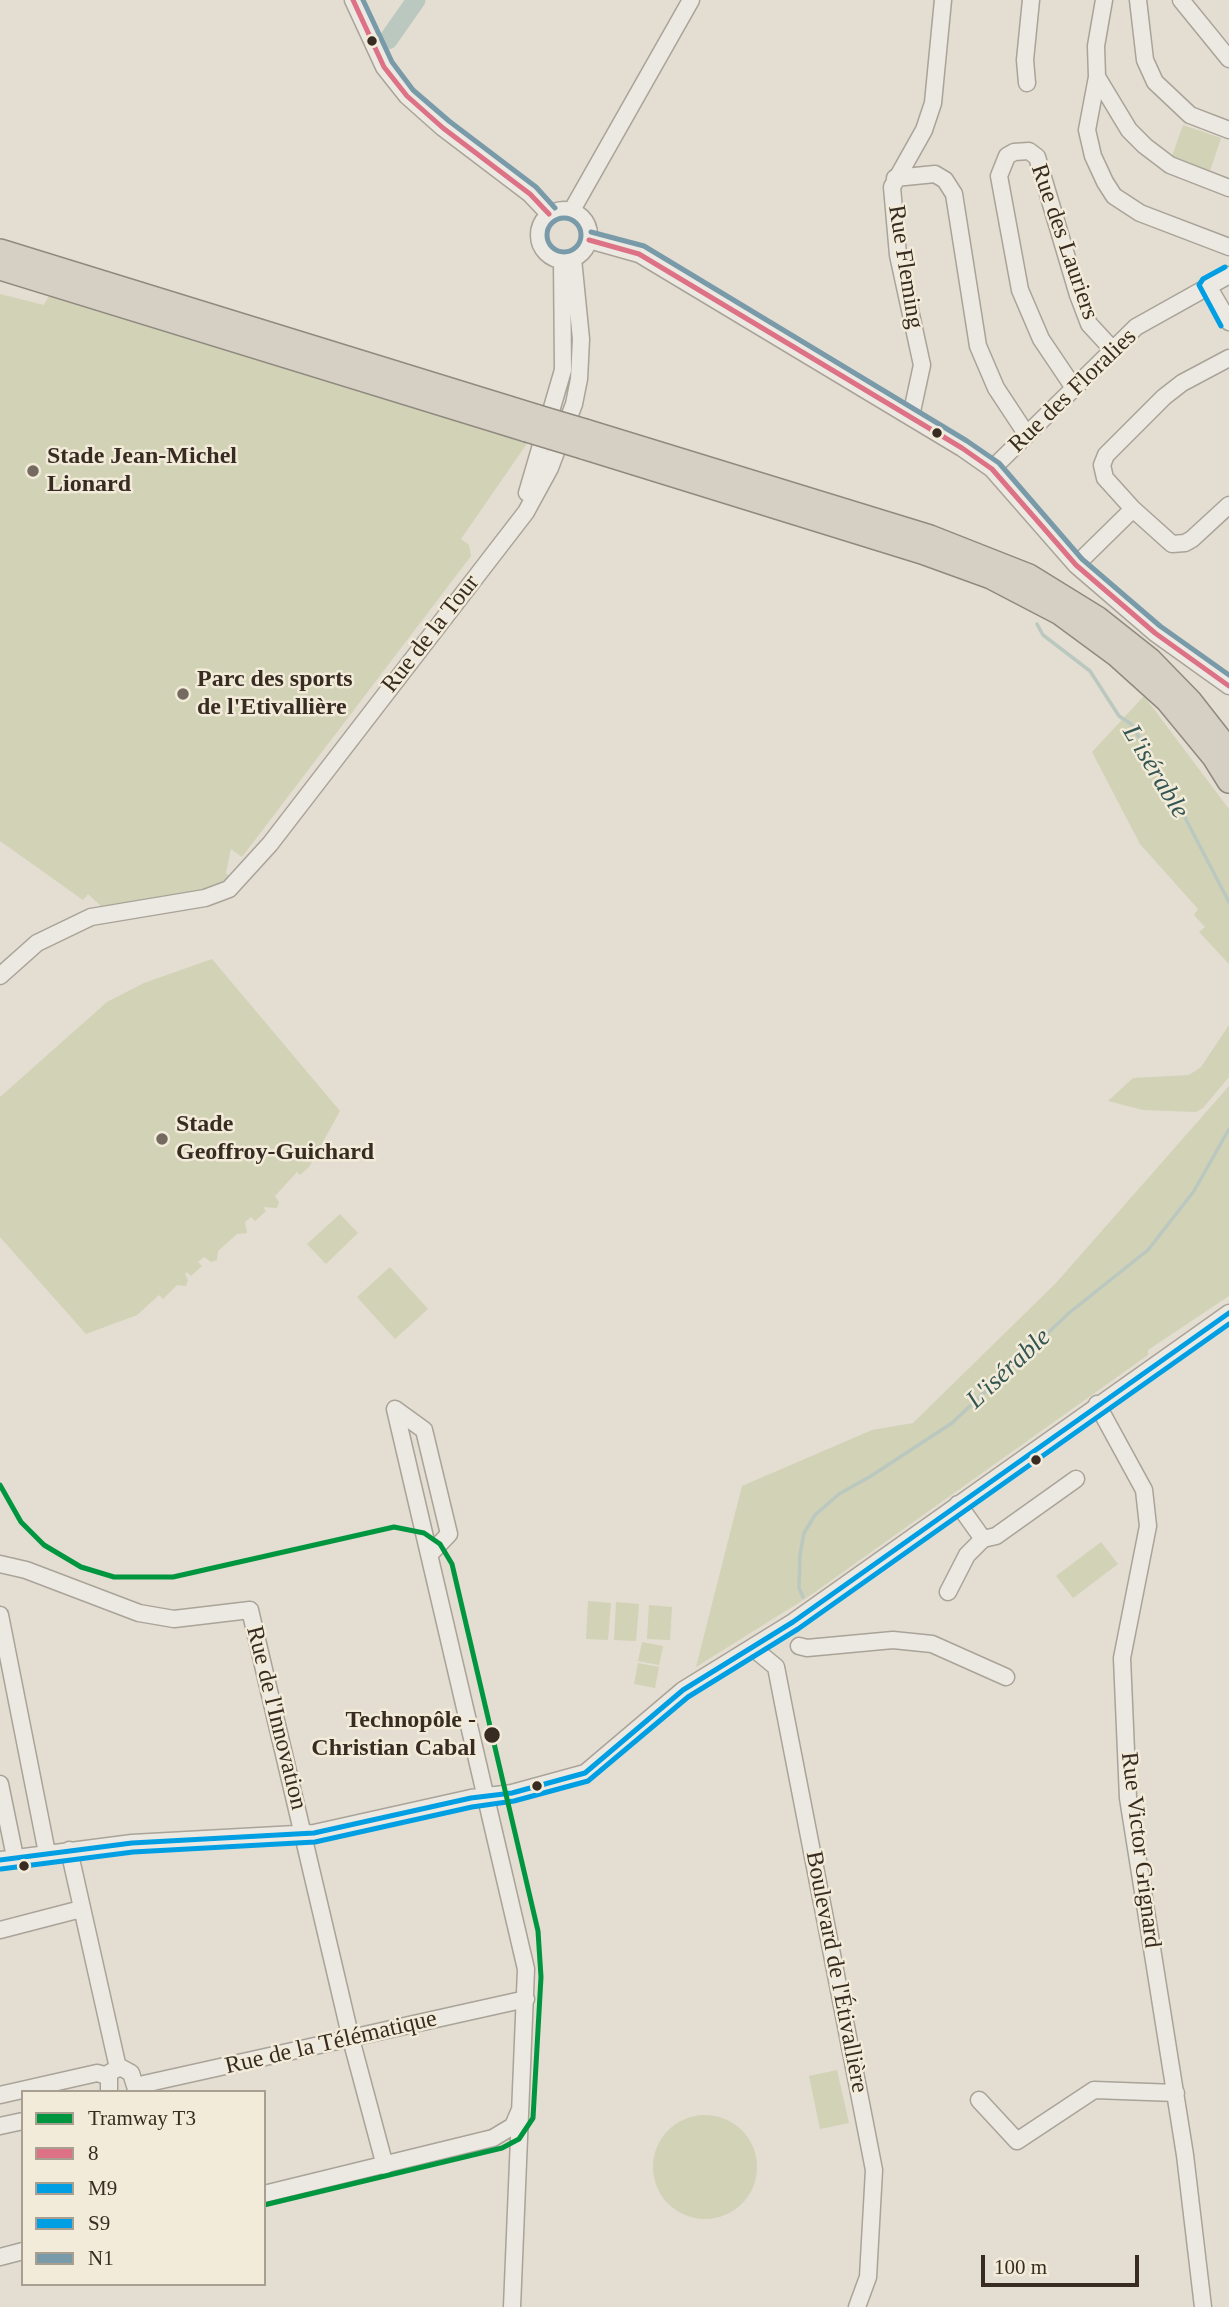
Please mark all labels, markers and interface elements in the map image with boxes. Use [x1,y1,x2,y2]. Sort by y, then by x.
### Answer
unlabelled marker [365,34,379,48]
street label: Rue des Lauriers [1024,160,1104,324]
street label: Rue Fleming [881,203,929,331]
street label: Rue des Floralies [1003,323,1143,459]
unlabelled marker [930,426,944,440]
place label: Stade Jean-Michel Lionard [47,443,237,499]
marker: Stade Jean-Michel Lionard [25,463,41,479]
street label: Rue de la Tour [376,569,486,699]
place label: Parc des sports de l'Etivallière [197,666,353,722]
marker: Parc des sports de l'Etivallière [175,686,191,702]
water label: L'isérable [1115,719,1195,825]
place label: Stade Geoffroy-Guichard [176,1111,374,1167]
marker: Stade Geoffroy-Guichard [154,1131,170,1147]
water label: L'isérable [960,1322,1058,1416]
unlabelled marker [1029,1453,1043,1467]
street label: Rue de l'Innovation [239,1623,313,1813]
place label: Technopôle - Christian Cabal [311,1707,476,1763]
marker: Technopôle - Christian Cabal [482,1725,502,1745]
street label: Rue Victor Grignard [1114,1750,1166,1950]
unlabelled marker [530,1779,544,1793]
street label: Boulevard de l'Étivallière [798,1849,874,2095]
unlabelled marker [17,1859,31,1873]
street label: Rue de la Télématique [222,2005,440,2081]
legend [21,2090,266,2286]
text: Tramway T3 [88,2106,196,2130]
text: 8 [88,2141,99,2165]
text: M9 [88,2176,117,2200]
text: S9 [88,2211,110,2235]
scale bar [984,2240,1142,2284]
text: N1 [88,2246,114,2270]
text: 100 m [994,2255,1047,2279]

